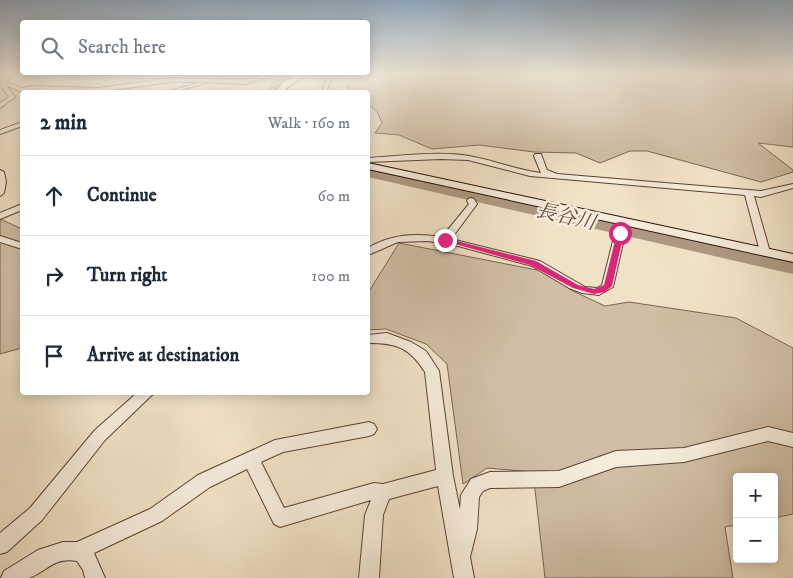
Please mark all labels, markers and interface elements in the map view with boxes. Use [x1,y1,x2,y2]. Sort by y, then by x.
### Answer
search box [20,20,370,75]
icon: search [38,34,66,62]
text: Search here [78,36,166,59]
text: 2 min [40,110,87,136]
text: Walk · 160 m [268,113,350,133]
icon: ahead [40,182,68,210]
text: Continue [87,184,157,207]
text: 60 m [318,186,350,206]
water label: 長谷川 [534,199,600,237]
route start [609,222,632,245]
route end [434,229,457,252]
icon: right [40,262,68,290]
text: Turn right [87,264,167,287]
text: 100 m [312,266,350,286]
icon: arrive [40,342,68,370]
text: Arrive at destination [87,344,239,367]
map controls [733,473,778,563]
button: + [733,473,778,518]
button: − [733,518,778,563]

